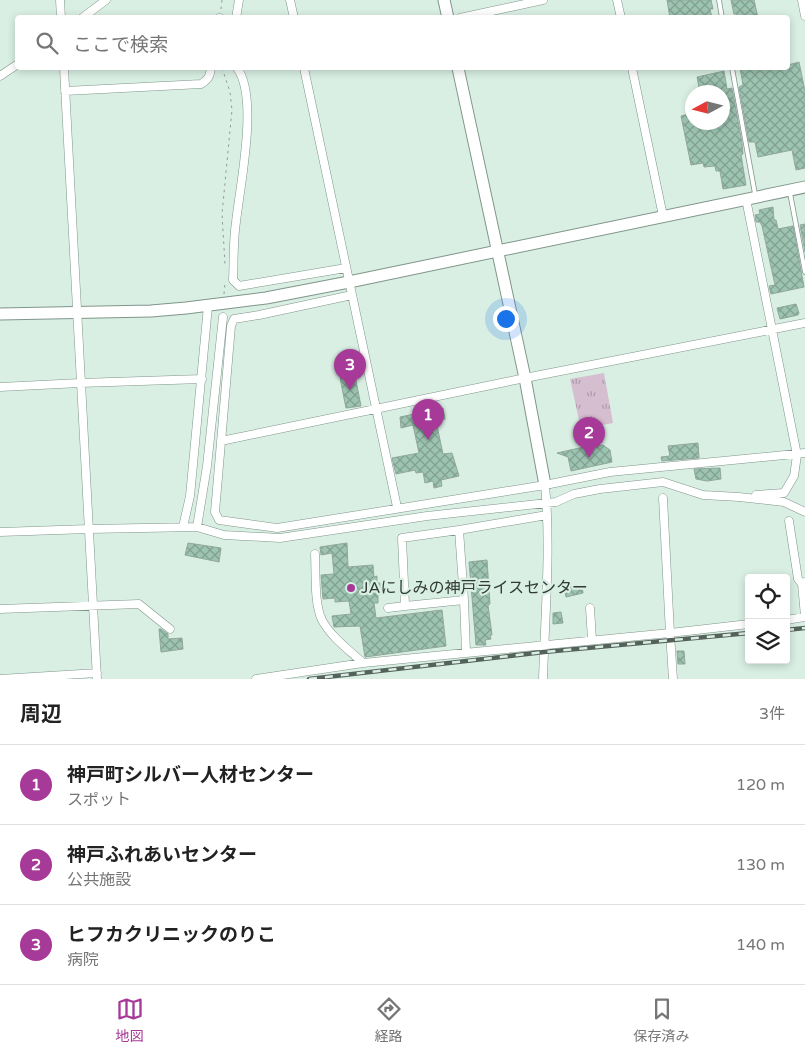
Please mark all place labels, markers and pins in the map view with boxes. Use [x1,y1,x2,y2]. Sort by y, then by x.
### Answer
pin: 3 [334,349,366,390]
pin: 1 [412,399,444,440]
pin: 2 [573,417,605,458]
place label: JAにしみの神戸ライスセンター [361,578,588,598]
marker: JAにしみの神戸ライスセンター [345,582,357,594]

